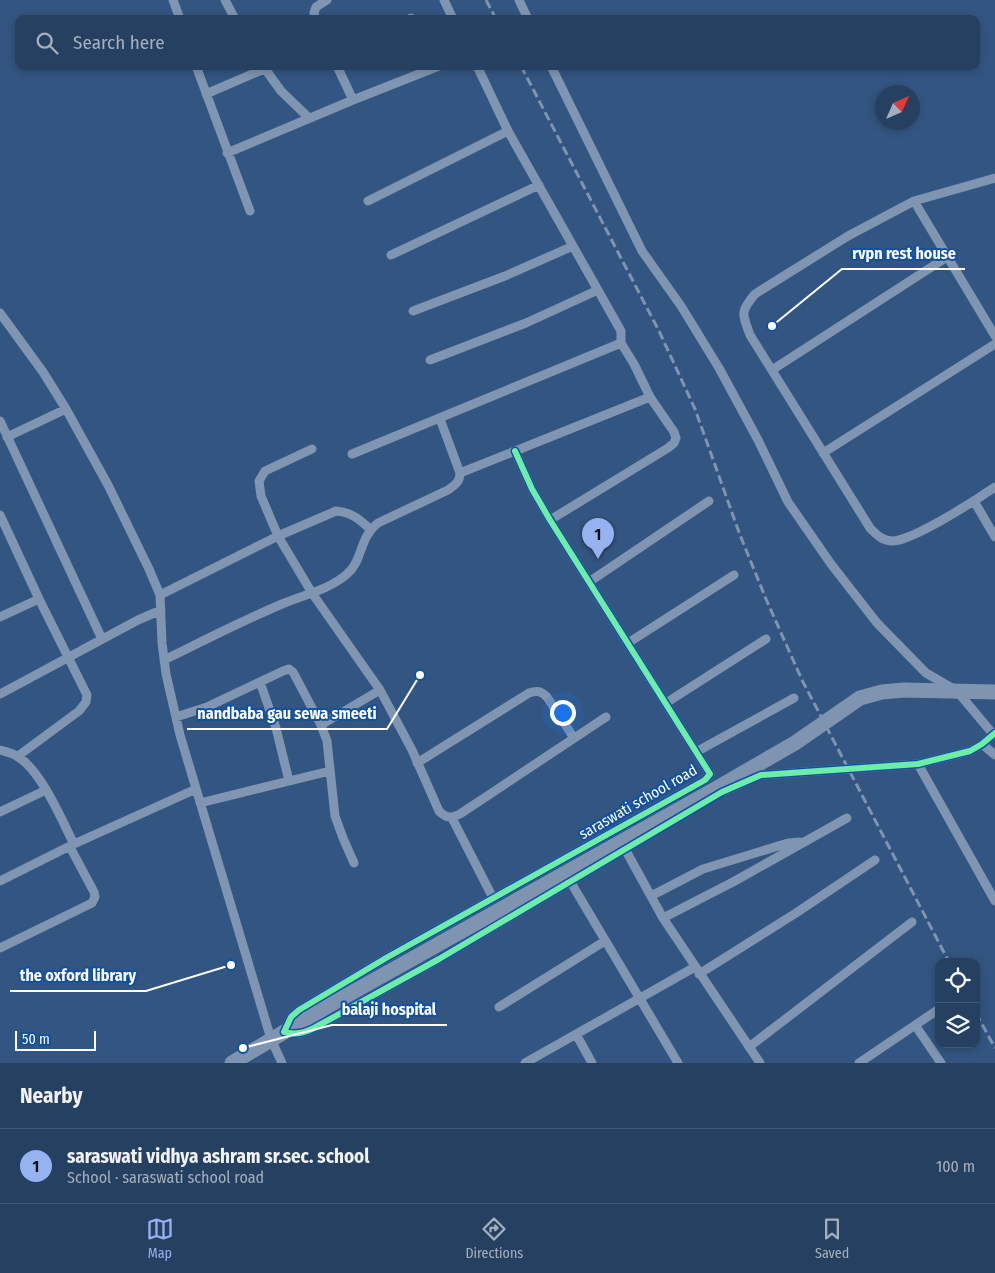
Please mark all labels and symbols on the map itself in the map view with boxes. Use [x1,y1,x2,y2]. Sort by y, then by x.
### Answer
north arrow [875,85,920,130]
callout: rvpn rest house [842,238,965,269]
text: rvpn rest house [852,244,956,263]
pin: 1 [582,518,614,559]
callout: nandbaba gau sewa smeeti [187,698,387,729]
your location [550,700,576,726]
text: nandbaba gau sewa smeeti [197,704,377,723]
street label: saraswati school road [576,761,700,843]
callout: the oxford library [10,960,146,991]
text: the oxford library [20,966,137,985]
callout: balaji hospital [332,994,447,1025]
text: balaji hospital [342,1000,437,1019]
scale bar [15,1028,96,1051]

